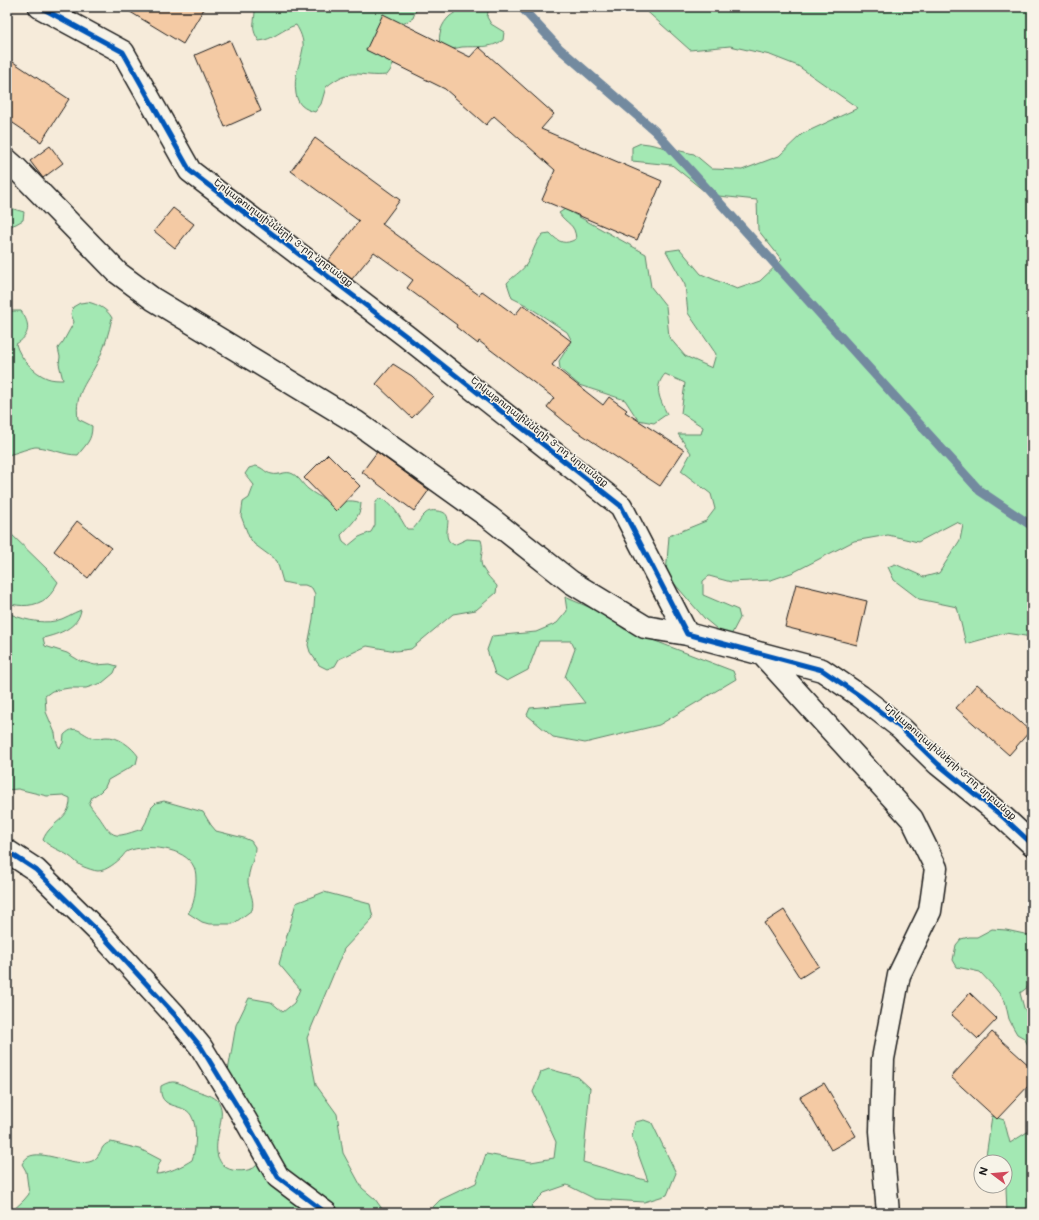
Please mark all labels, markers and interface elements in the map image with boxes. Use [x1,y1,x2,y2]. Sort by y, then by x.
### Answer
street label: Երկաթուղայինների 3-րդ նրբանցք [211,175,357,289]
street label: Երկաթուղայինների 3-րդ նրբանցք [468,373,612,489]
street label: Երկաթուղայինների 3-րդ նրբանցք [882,699,1020,823]
north arrow [973,1154,1013,1194]
text: N [975,1165,991,1177]

